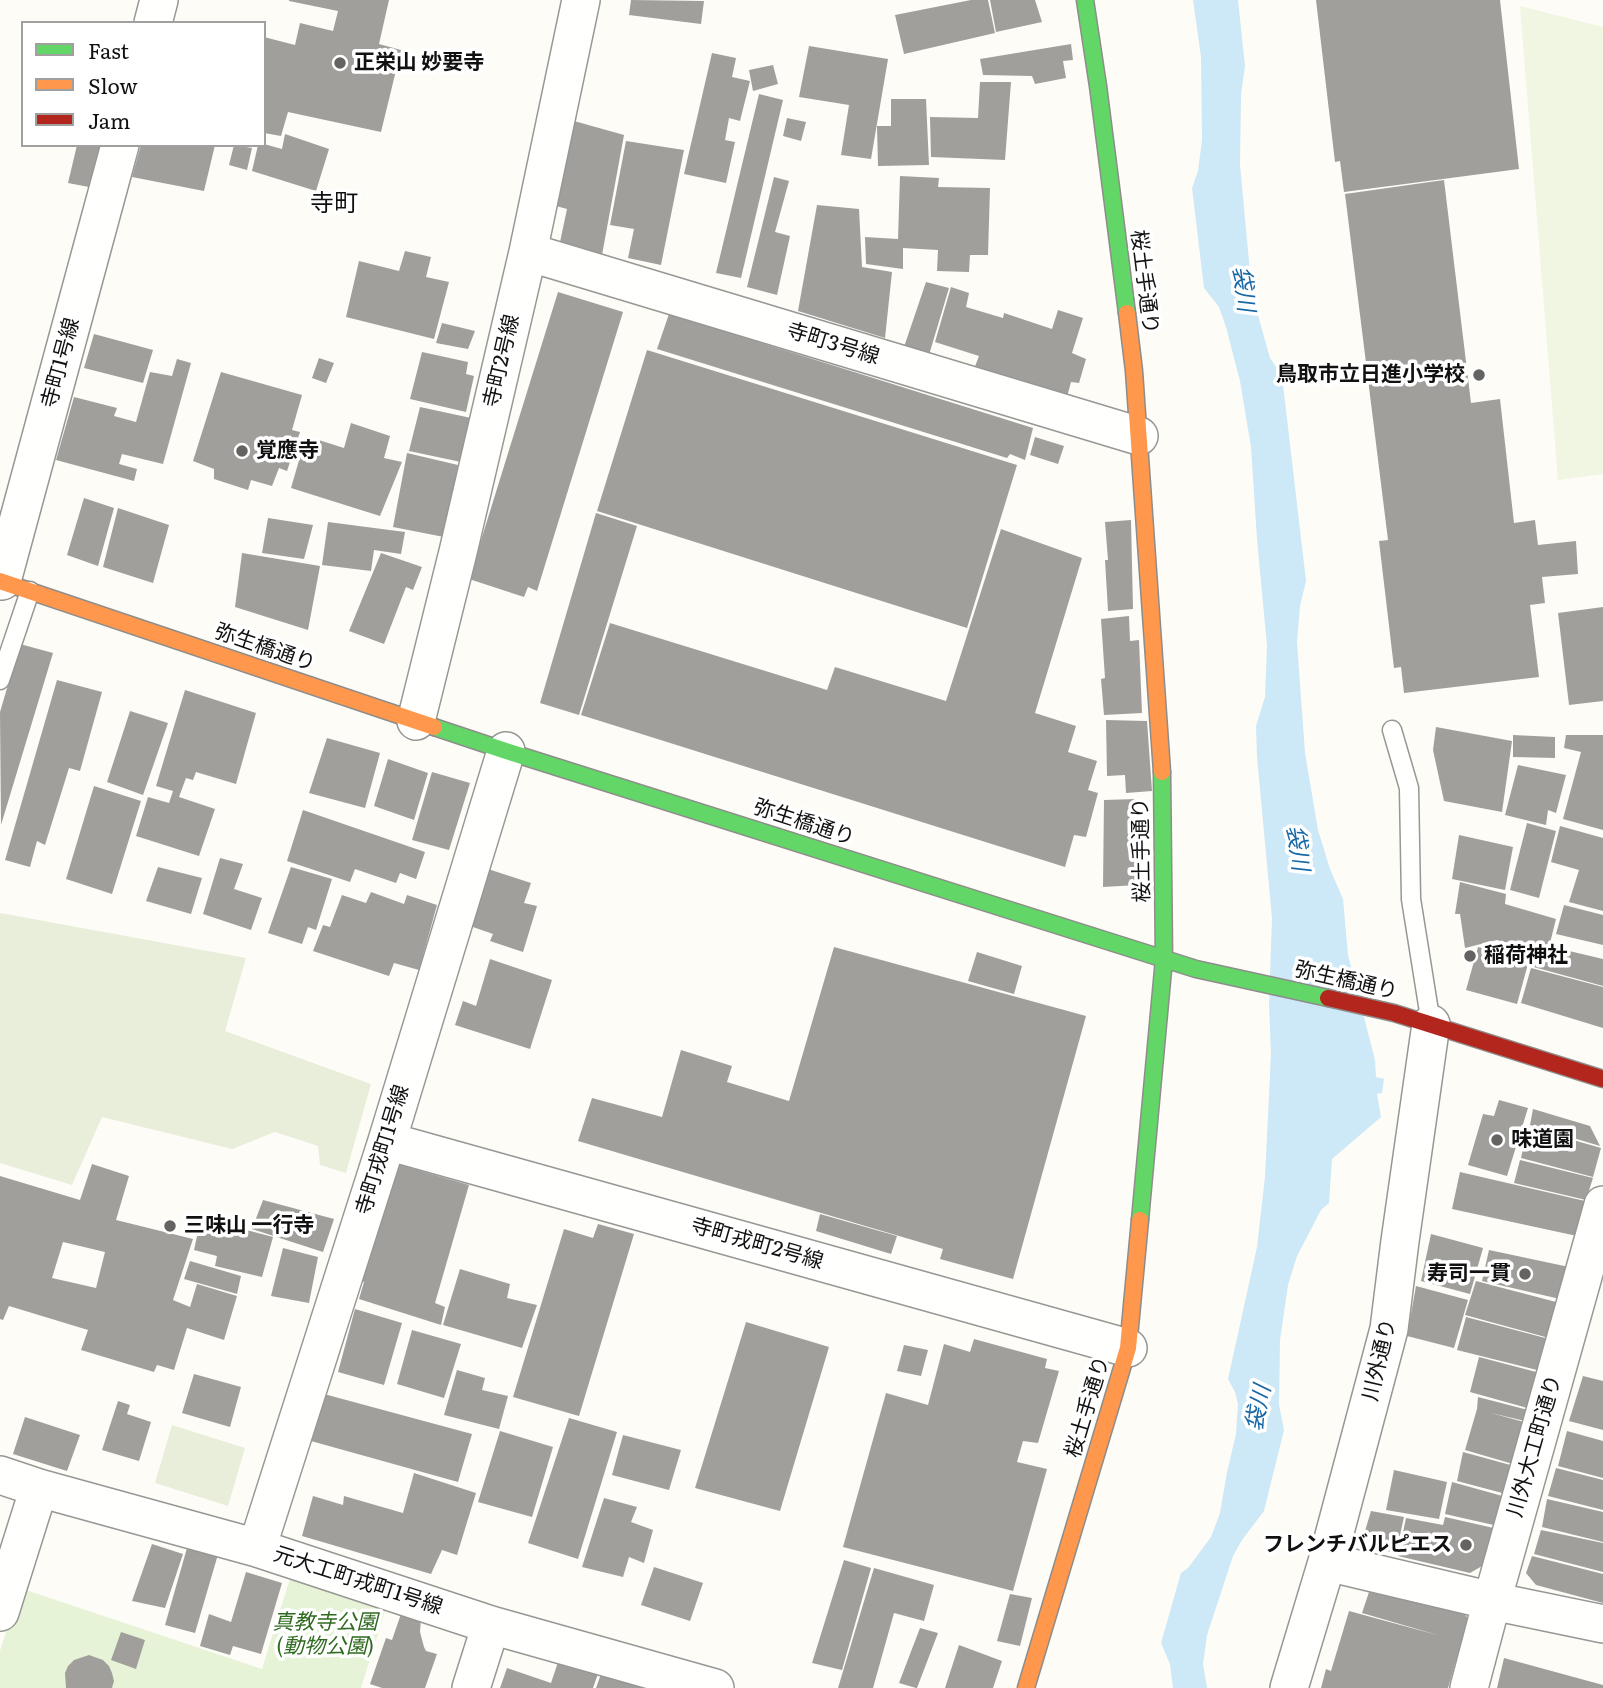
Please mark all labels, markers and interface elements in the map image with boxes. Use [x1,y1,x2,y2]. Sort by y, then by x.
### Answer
legend [21,21,266,147]
text: Fast [88,34,129,65]
place label: 正栄山 妙要寺 [354,50,484,76]
marker: 正栄山 妙要寺 [332,55,348,71]
text: Slow [88,69,138,100]
text: Jam [88,104,130,135]
district label: 寺町 [310,190,358,218]
street label: 桜土手通り [1125,228,1163,336]
water label: 袋川 [1226,264,1260,314]
street label: 寺町2号線 [479,312,525,410]
street label: 寺町1号線 [37,315,85,411]
street label: 寺町3号線 [784,318,882,370]
place label: 鳥取市立日進小学校 [1276,362,1465,388]
marker: 鳥取市立日進小学校 [1471,367,1487,383]
place label: 覚應寺 [256,438,319,464]
marker: 覚應寺 [234,443,250,459]
street label: 弥生橋通り [211,619,319,677]
street label: 弥生橋通り [750,795,858,851]
street label: 桜土手通り [1128,797,1156,903]
water label: 袋川 [1280,823,1314,873]
place label: 稲荷神社 [1484,943,1568,969]
marker: 稲荷神社 [1462,948,1478,964]
street label: 弥生橋通り [1292,957,1400,1005]
street label: 寺町戎町1号線 [351,1082,415,1218]
place label: 味道園 [1511,1127,1574,1153]
marker: 味道園 [1489,1132,1505,1148]
place label: 三味山 一行寺 [184,1213,314,1239]
street label: 寺町戎町2号線 [688,1213,826,1275]
marker: 三味山 一行寺 [162,1218,178,1234]
place label: 寿司一貫 [1427,1261,1511,1287]
marker: 寿司一貫 [1517,1266,1533,1282]
street label: 川外通り [1358,1316,1402,1404]
street label: 桜土手通り [1061,1353,1115,1461]
street label: 川外大工町通り [1503,1372,1567,1520]
water label: 袋川 [1241,1383,1277,1433]
place label: フレンチバルピエス [1263,1532,1452,1558]
marker: フレンチバルピエス [1458,1537,1474,1553]
street label: 元大工町戎町1号線 [270,1542,446,1620]
park label: 真教寺公園 (動物公園) [273,1610,377,1660]

